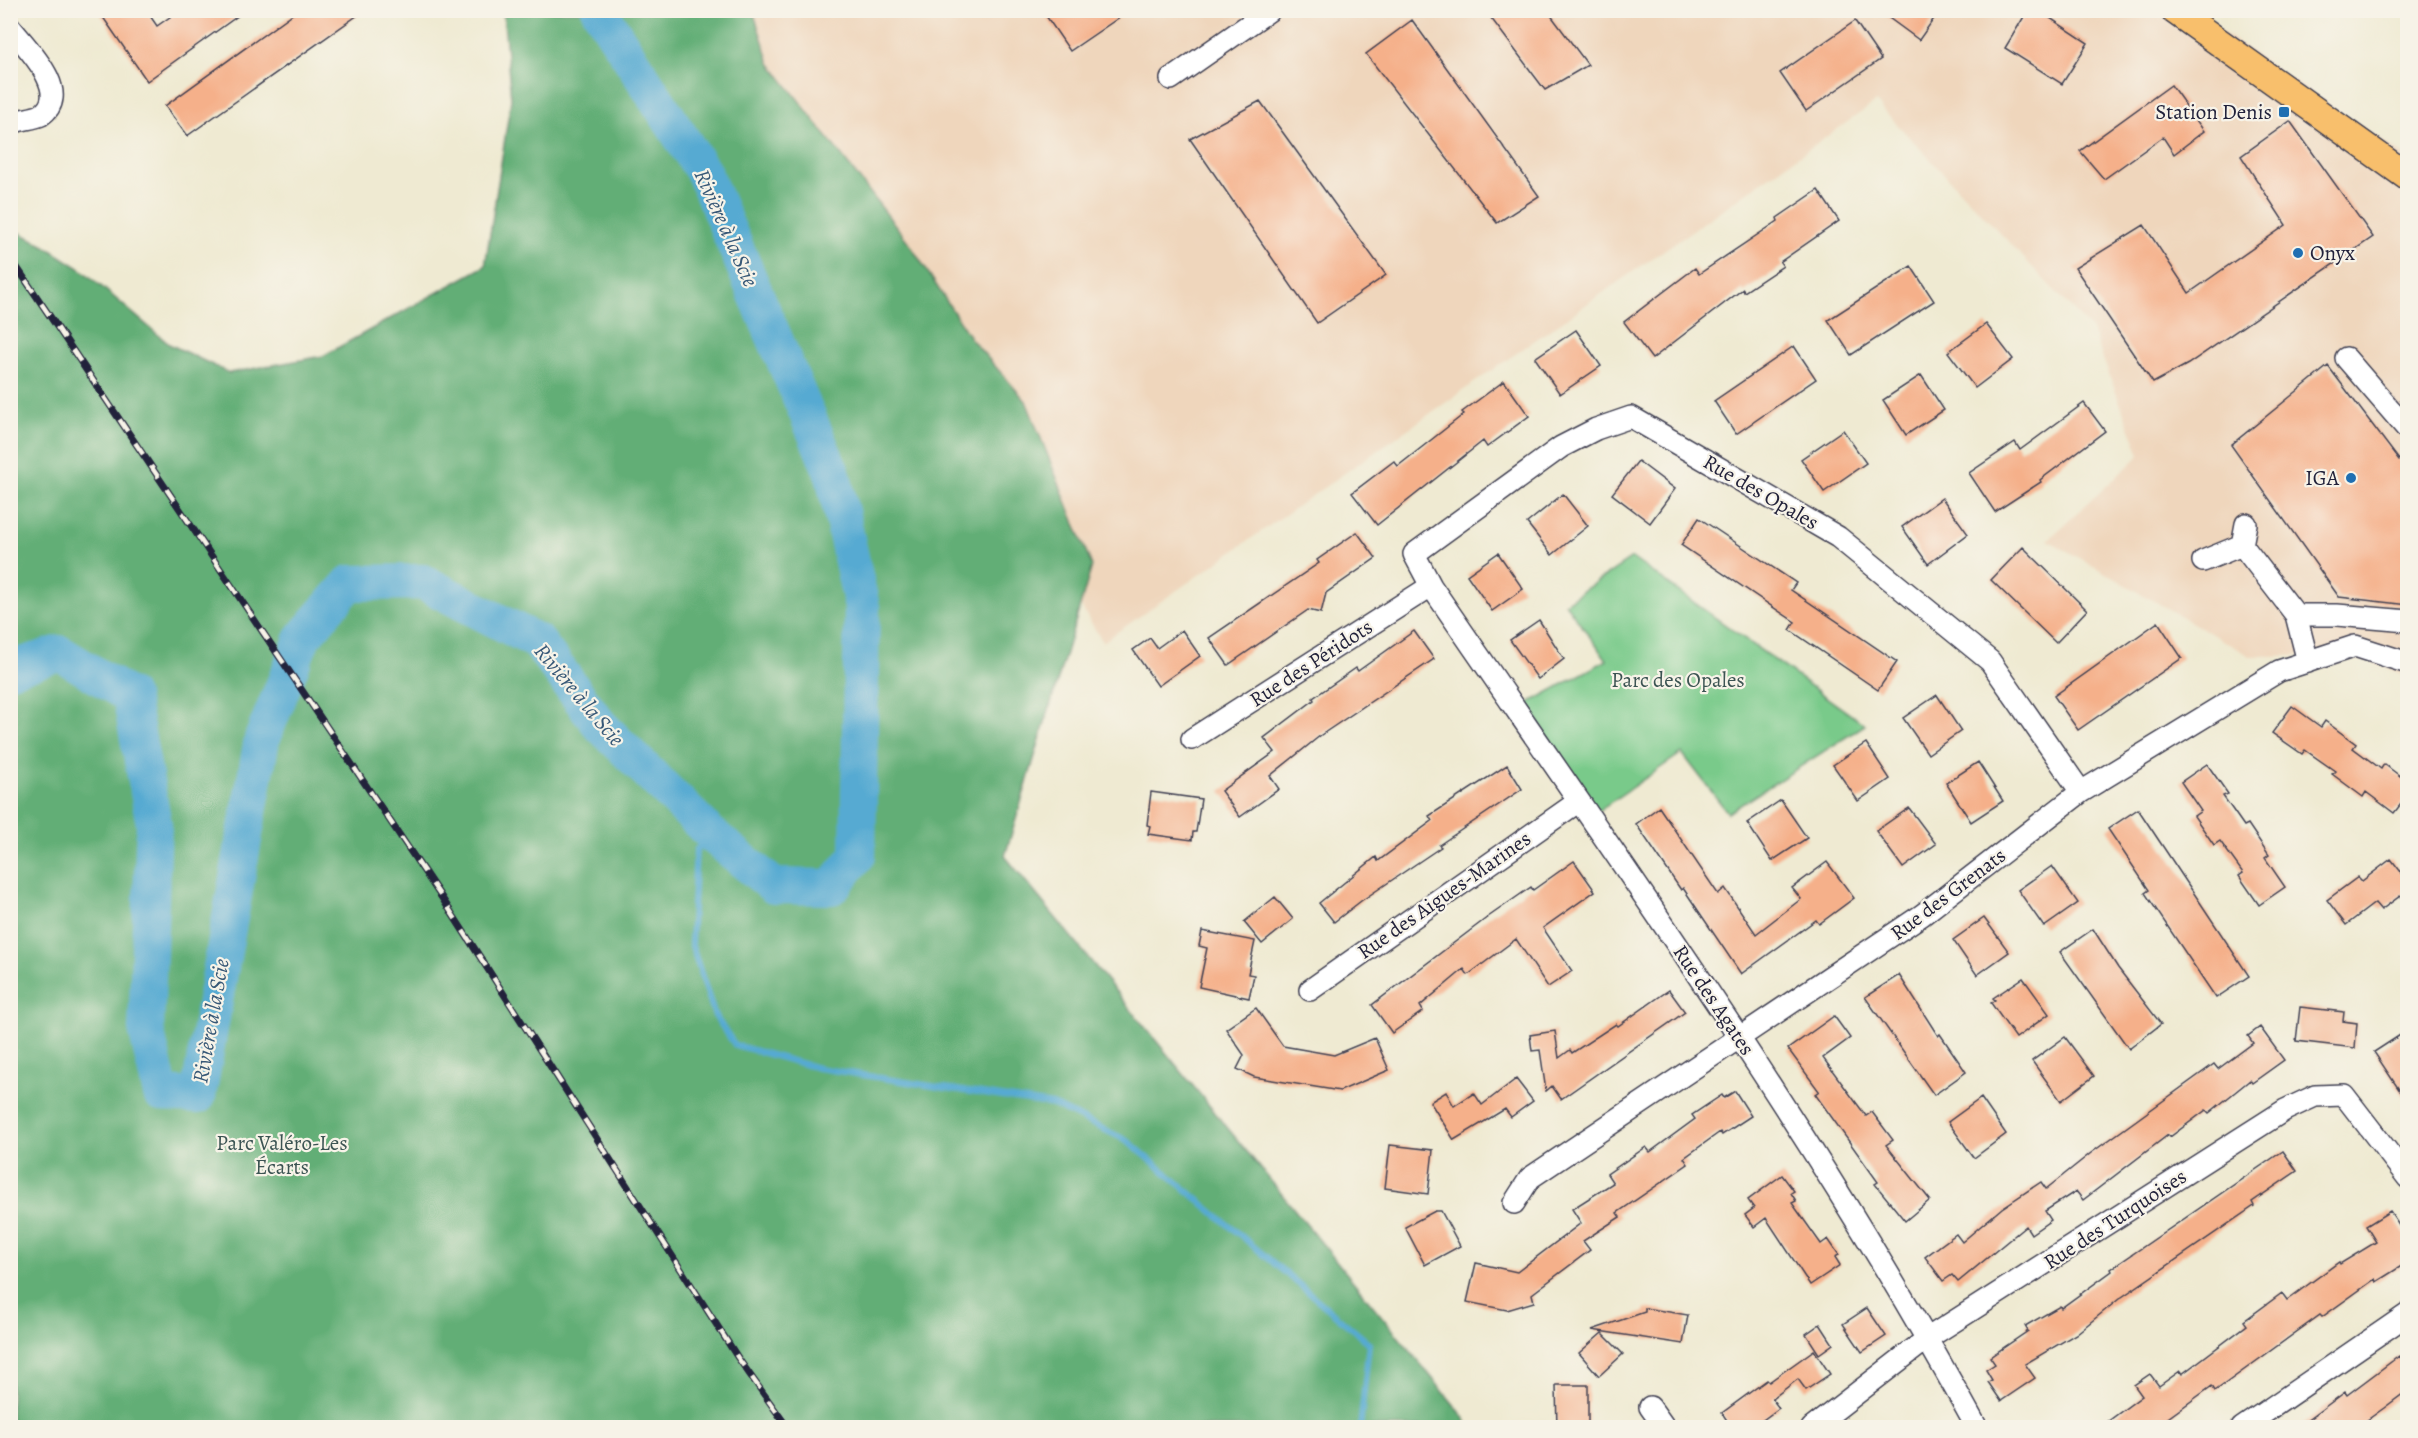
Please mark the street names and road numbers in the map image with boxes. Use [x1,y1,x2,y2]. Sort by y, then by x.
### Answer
street label: Rue des Opales [1698,448,1824,536]
street label: Rue des Péridots [1244,613,1378,713]
street label: Rue des Aigues-Marines [1352,824,1536,966]
street label: Rue des Grenats [1884,841,2012,947]
street label: Rue des Agates [1667,939,1761,1061]
street label: Rue des Turquoises [2038,1162,2192,1276]

